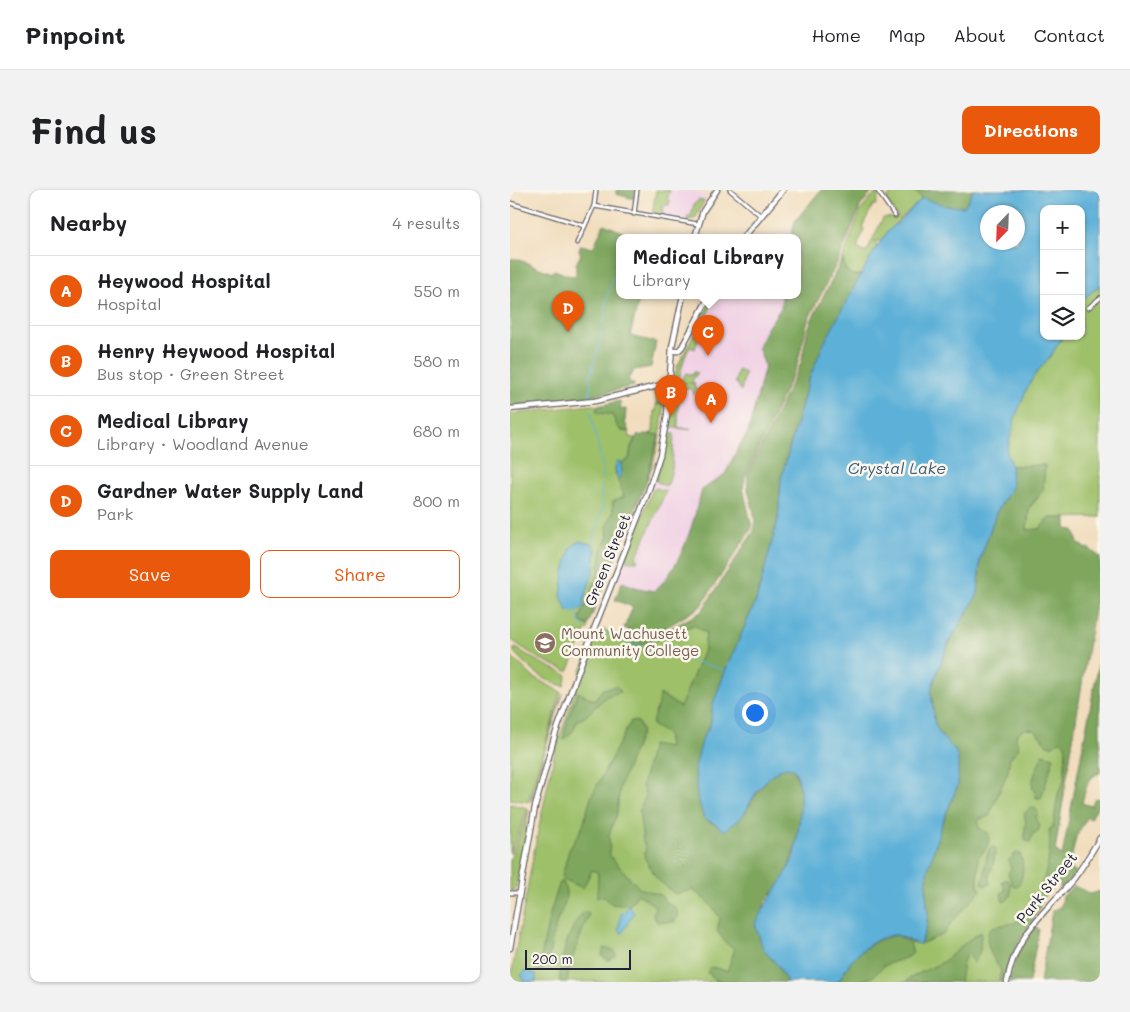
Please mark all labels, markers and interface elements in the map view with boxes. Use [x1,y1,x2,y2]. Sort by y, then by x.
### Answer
text: Pinpoint [25,19,126,50]
text: Home [812,23,861,47]
text: Map [889,23,925,47]
text: About [953,23,1006,47]
text: Contact [1034,23,1105,47]
button: Directions [962,106,1100,154]
text: Find us [30,107,157,153]
north arrow [980,205,1025,250]
map controls [1040,205,1085,340]
button: + [1040,205,1085,250]
text: Nearby [50,209,127,236]
text: 4 results [392,212,460,233]
popup [616,234,801,299]
text: Medical Library [633,244,784,269]
button: − [1040,250,1085,295]
text: Heywood Hospital [97,268,271,293]
text: Library [633,269,691,290]
text: A [60,280,72,301]
text: 550 m [414,280,460,301]
pin: D [552,291,584,332]
text: Hospital [97,293,161,314]
button: layers [1040,295,1085,340]
pin: C [692,315,724,356]
text: Henry Heywood Hospital [97,338,335,363]
text: B [61,350,71,371]
text: 580 m [413,350,460,371]
text: Bus stop · Green Street [97,363,285,384]
pin: B [655,375,687,416]
pin: A [695,382,727,423]
text: Medical Library [97,408,248,433]
text: C [60,420,72,441]
text: 680 m [413,420,460,441]
text: Library · Woodland Avenue [97,433,309,454]
water label: Crystal Lake [848,457,946,478]
text: Gardner Water Supply Land [97,478,363,503]
text: D [60,490,72,511]
text: 800 m [413,490,460,511]
text: Park [97,503,133,524]
street label: Green Street [579,510,635,609]
button: Save [50,550,250,598]
button: Share [260,550,460,598]
place label: Mount Wachusett Community College [561,623,699,660]
school or university icon: Mount Wachusett Community College [533,631,557,655]
your location [742,700,768,726]
street label: Park Street [1011,847,1081,927]
scale bar [525,947,631,970]
text: 200 m [532,949,573,968]

